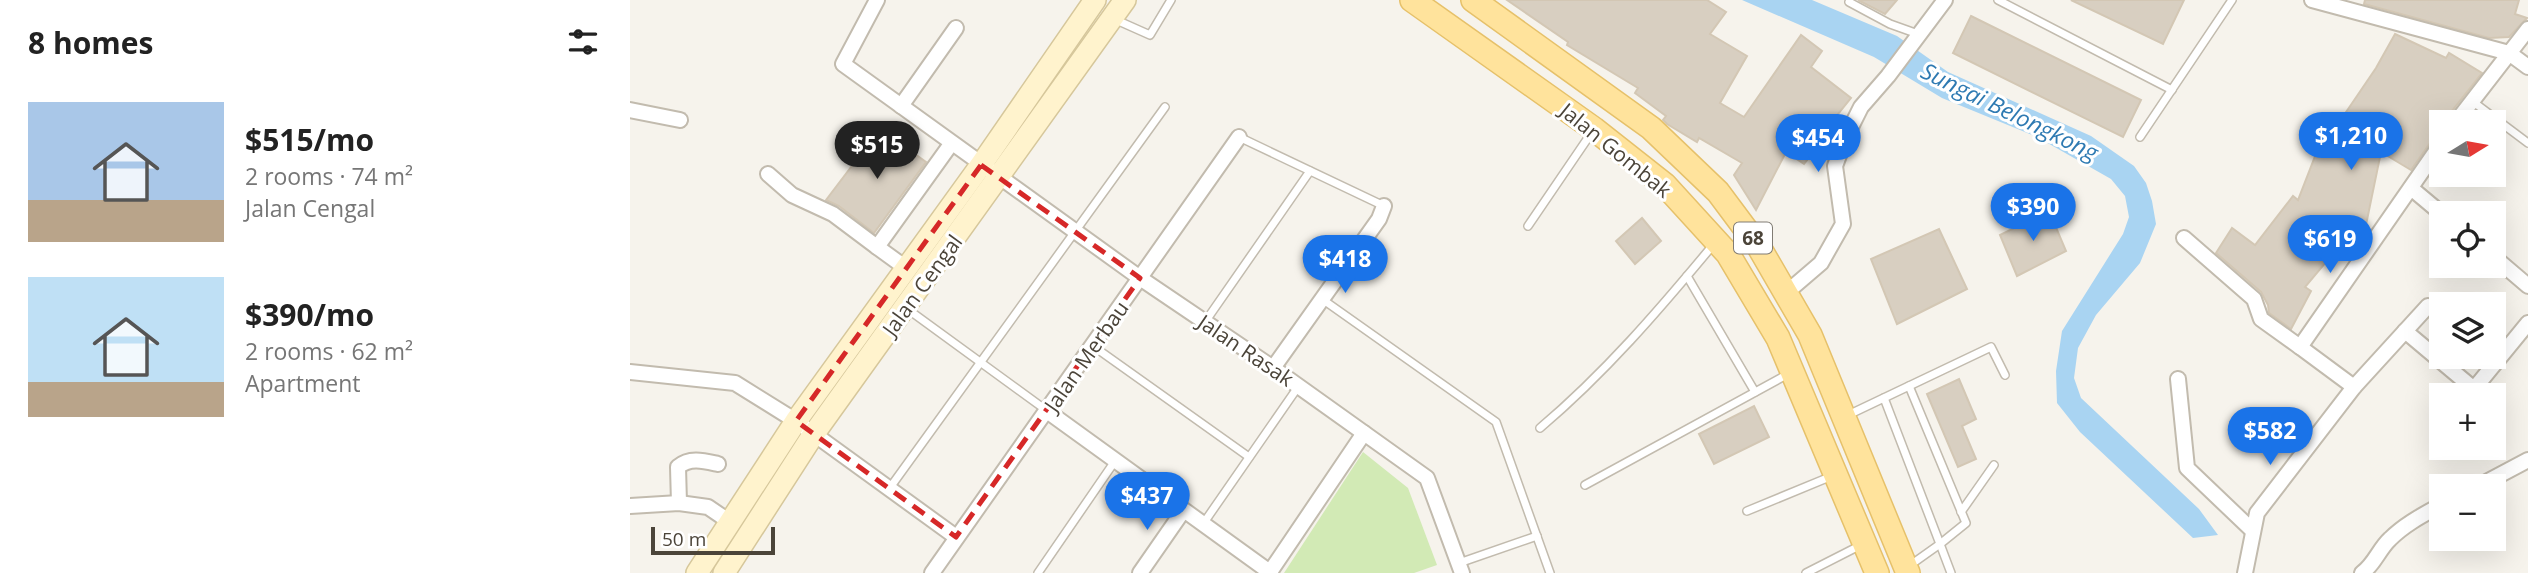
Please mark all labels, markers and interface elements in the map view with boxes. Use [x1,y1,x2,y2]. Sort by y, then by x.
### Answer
text: 8 homes [28,22,153,63]
icon: filters [564,23,602,61]
water label: Sungai Belongkong [1916,54,2105,168]
street label: Jalan Gombak [1553,95,1677,204]
north arrow [2429,110,2506,187]
map controls [2429,110,2506,551]
pin: $1,210 [2294,113,2408,172]
pin: $454 [1777,114,1859,174]
text: $515/mo [245,119,374,160]
text: $1,210 [2315,119,2387,151]
text: $454 [1792,121,1844,153]
pin: $515 [836,122,918,181]
text: $515 [851,128,903,160]
icon: home [84,130,168,214]
text: 2 rooms · 74 m² [245,160,413,192]
pin: $390 [1992,184,2074,243]
text: $390 [2007,190,2059,222]
text: Jalan Cengal [245,192,375,224]
button: locate [2429,201,2506,278]
pin: $619 [2289,216,2371,275]
road number: 68 [1734,222,1772,254]
text: $619 [2304,222,2356,254]
street label: Jalan Cengal [875,229,968,343]
pin: $418 [1304,236,1386,295]
text: $418 [1319,242,1371,274]
button: layers [2429,292,2506,369]
text: $390/mo [245,294,374,335]
street label: Jalan Merbau [1036,295,1135,419]
icon: home [84,305,168,389]
street label: Jalan Rasak [1191,307,1299,392]
text: 2 rooms · 62 m² [245,335,413,367]
text: Apartment [245,367,361,399]
button: + [2429,383,2506,460]
pin: $582 [2229,407,2311,467]
text: $582 [2244,414,2296,446]
pin: $437 [1106,472,1188,532]
button: − [2429,474,2506,551]
text: $437 [1121,479,1173,511]
scale bar [651,524,775,556]
text: 50 m [662,526,706,552]

